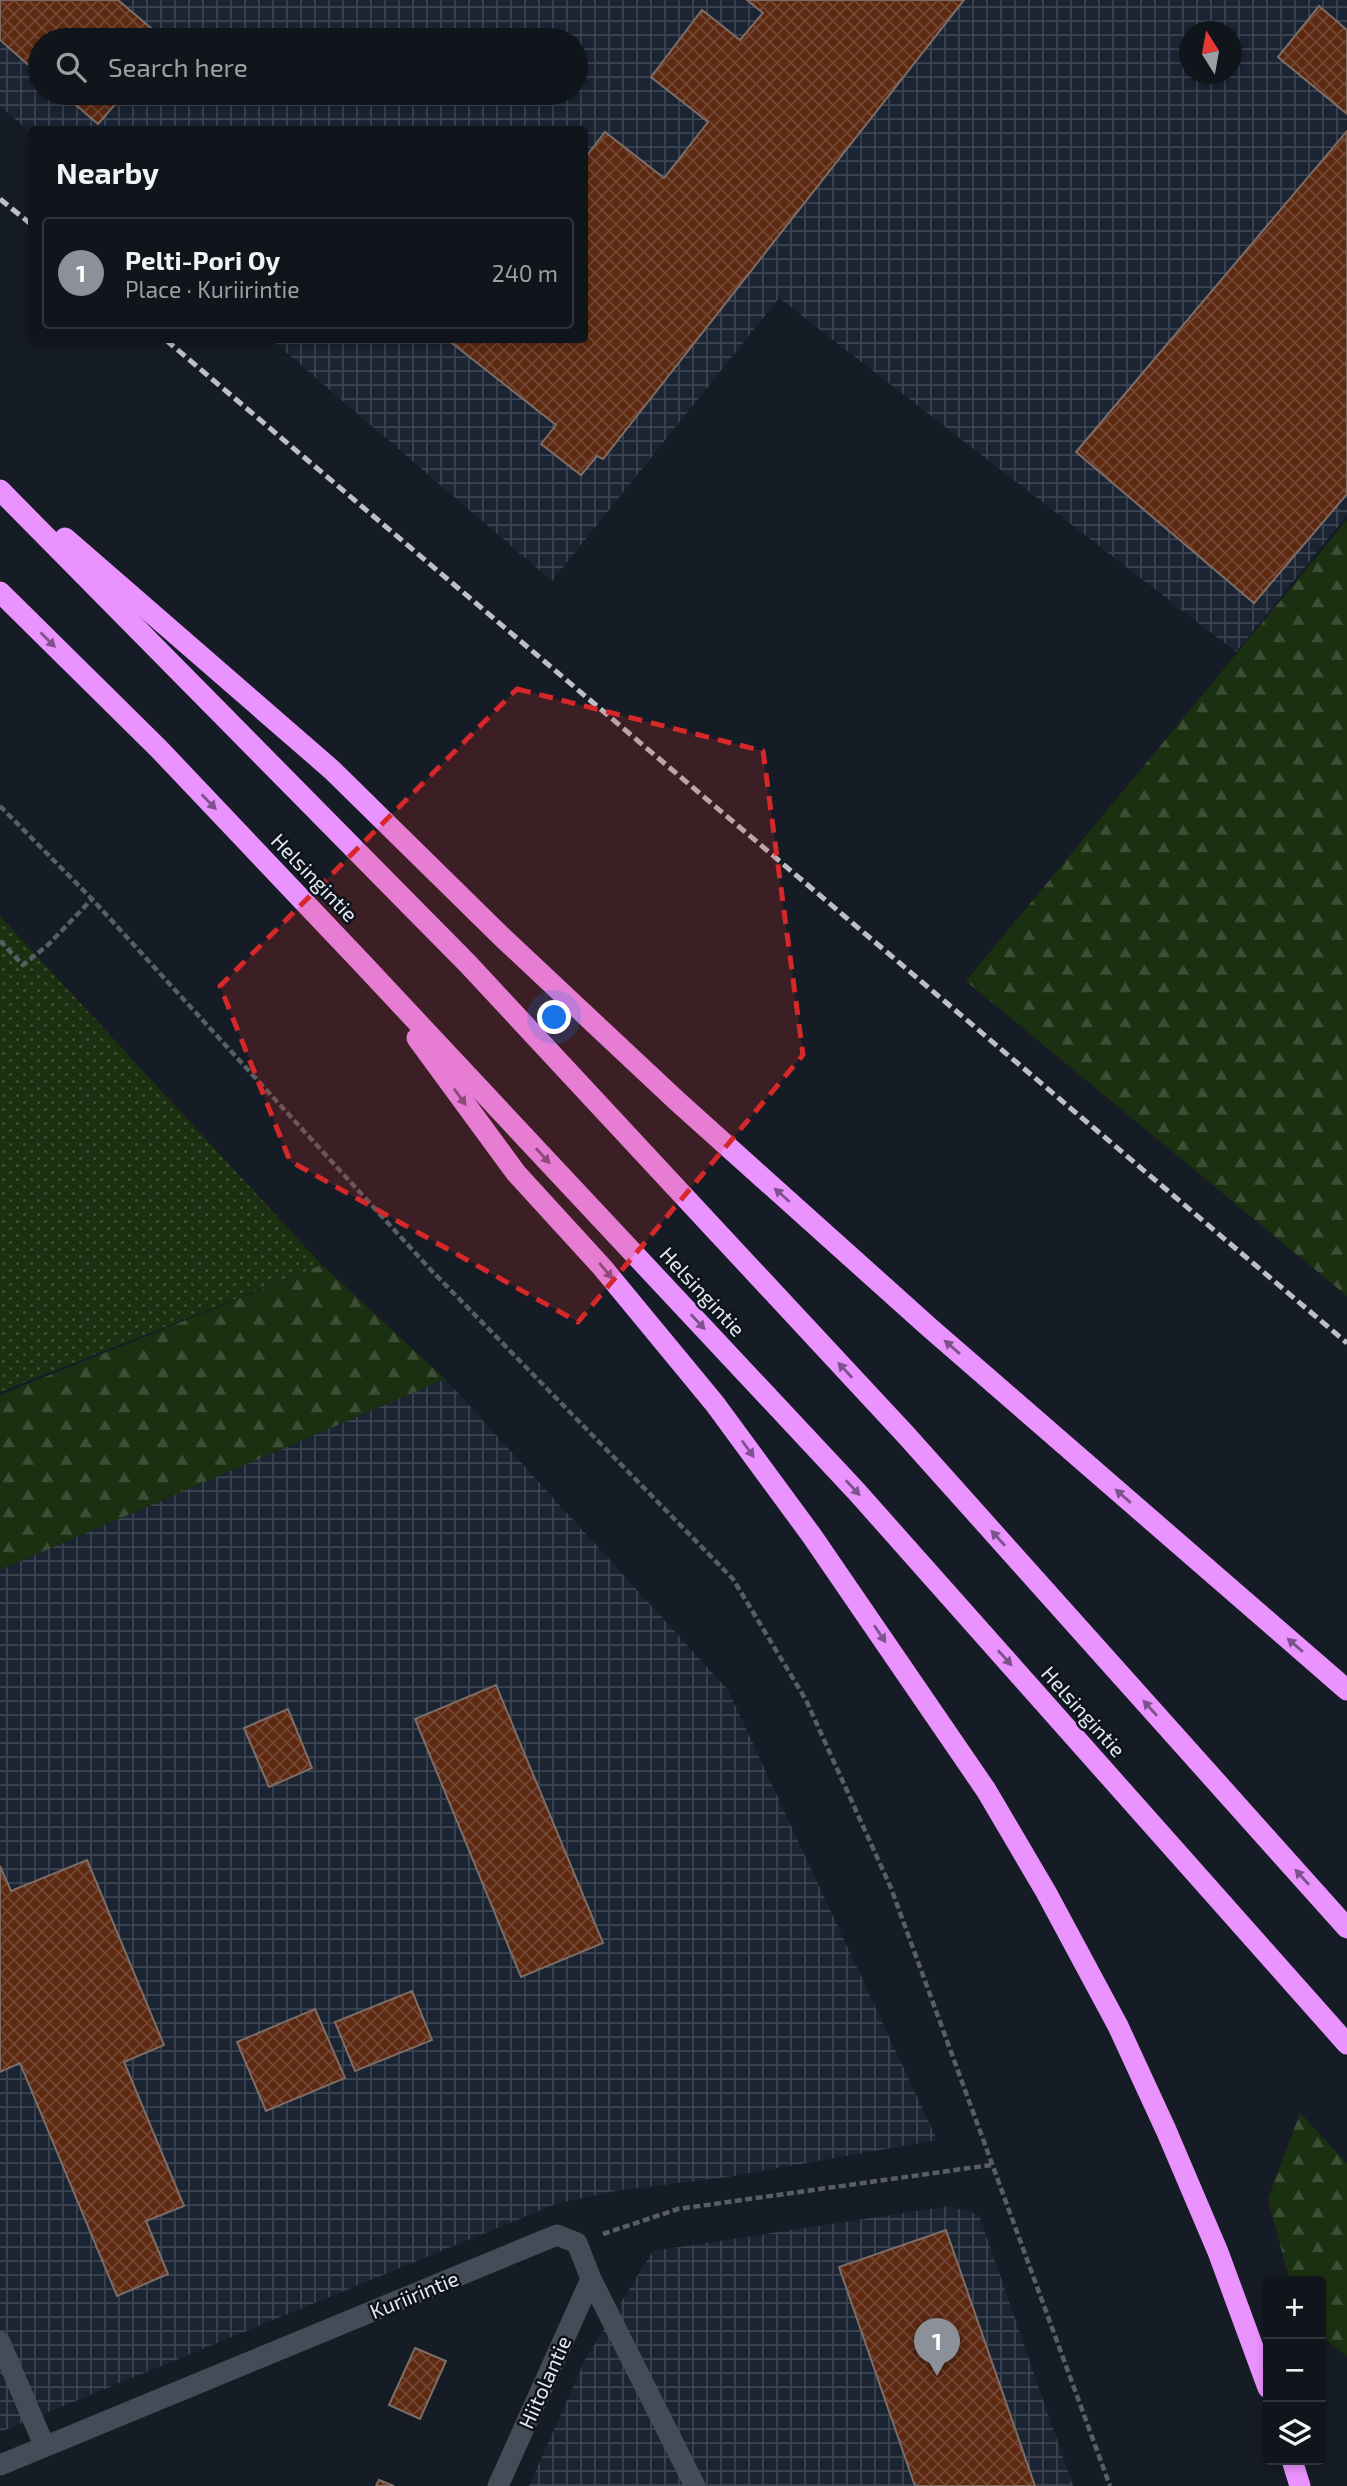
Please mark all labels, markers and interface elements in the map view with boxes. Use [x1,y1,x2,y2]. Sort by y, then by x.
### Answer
north arrow [1179,21,1242,84]
search box [28,28,588,105]
icon: search [52,48,90,86]
text: Search here [108,51,248,82]
text: Nearby [56,154,159,190]
text: Pelti-Pori Oy [125,244,280,275]
text: 1 [76,259,86,287]
text: 240 m [492,259,558,287]
text: Place · Kuriirintie [125,275,299,303]
one-way arrow [40,632,57,649]
one-way arrow [200,793,216,810]
street label: Helsingintie [267,828,363,926]
your location [537,1000,571,1034]
one-way arrow [453,1088,467,1106]
one-way arrow [534,1147,550,1164]
one-way arrow [774,1188,791,1203]
street label: Helsingintie [655,1241,751,1341]
one-way arrow [598,1263,613,1280]
one-way arrow [690,1313,706,1331]
one-way arrow [943,1339,961,1355]
one-way arrow [837,1361,854,1378]
one-way arrow [741,1440,755,1458]
one-way arrow [845,1479,861,1496]
one-way arrow [1115,1489,1132,1504]
one-way arrow [990,1529,1006,1547]
one-way arrow [873,1625,886,1644]
one-way arrow [1287,1638,1304,1653]
one-way arrow [996,1649,1012,1666]
street label: Helsingintie [1037,1661,1131,1761]
one-way arrow [1143,1699,1158,1716]
one-way arrow [1294,1869,1310,1886]
street label: Kuriirintie [366,2265,462,2323]
map controls [1263,2276,1326,2465]
button: + [1263,2276,1326,2339]
pin: 1 [914,2318,960,2376]
street label: Hiitolantie [512,2332,576,2432]
button: − [1263,2339,1326,2402]
button: layers [1263,2402,1326,2465]

